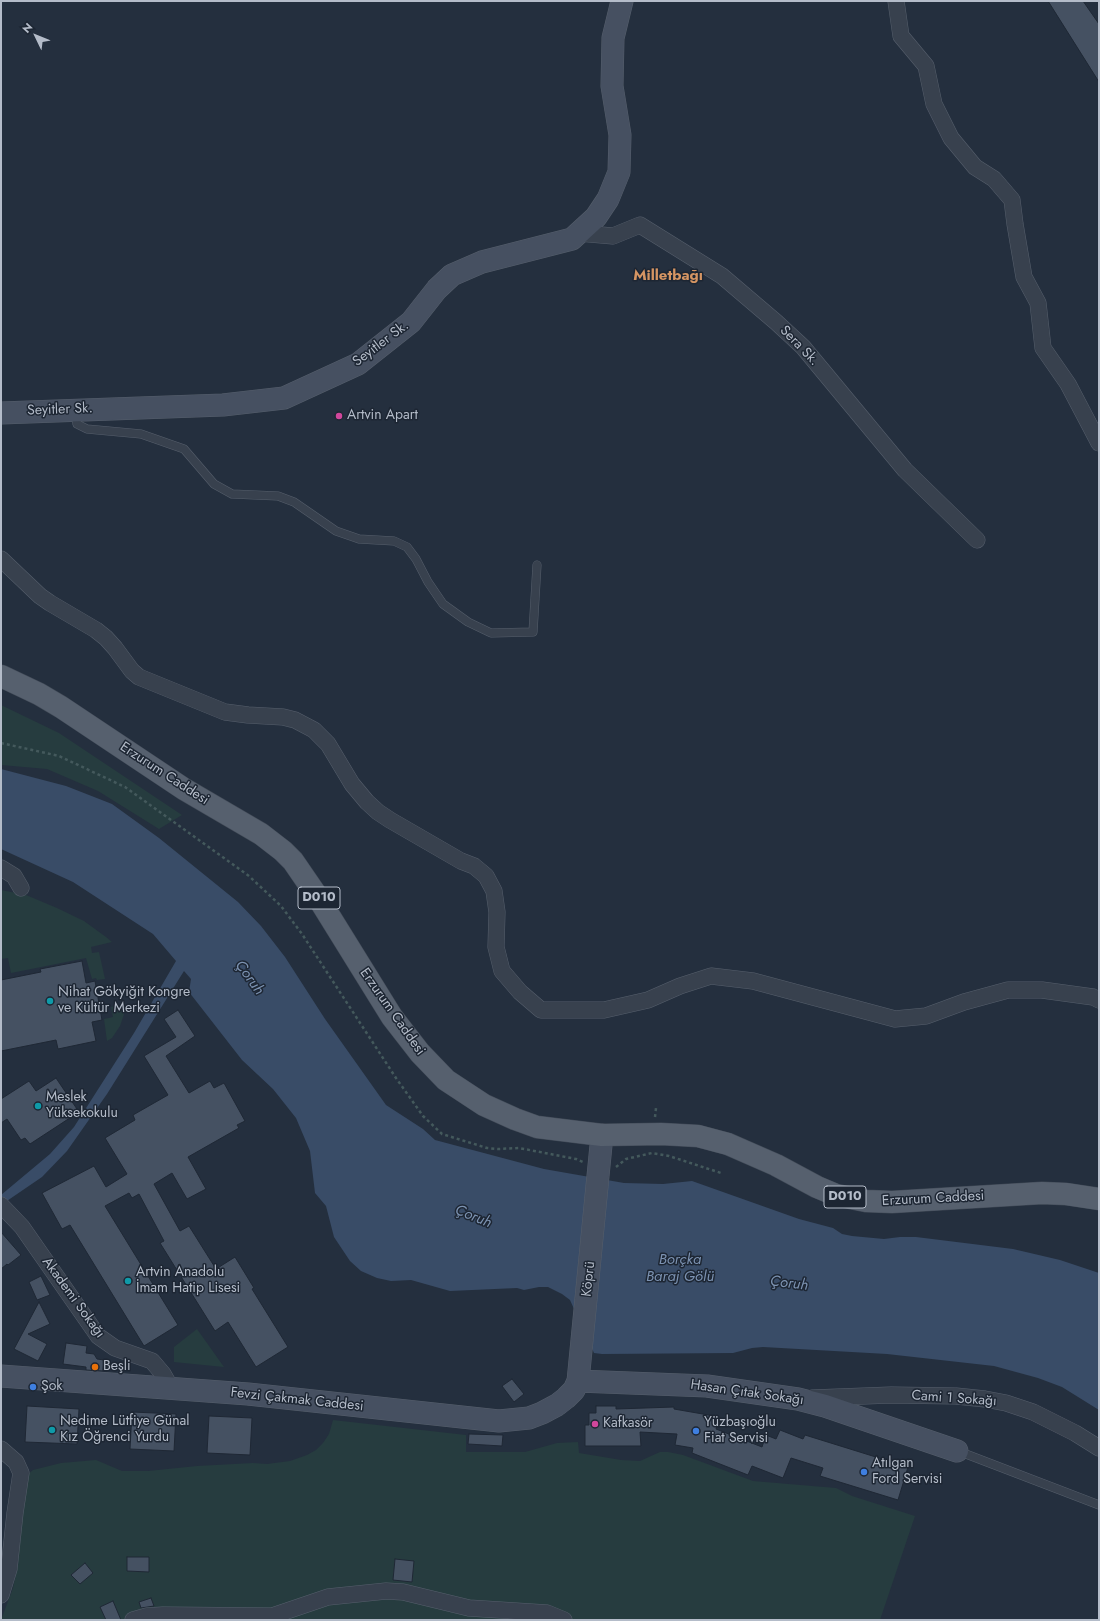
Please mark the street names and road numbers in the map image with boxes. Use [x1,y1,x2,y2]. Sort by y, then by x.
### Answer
street label: Seyitler Sk. [350,318,412,370]
street label: Sera Sk. [776,323,822,369]
street label: Seyitler Sk. [27,400,93,420]
street label: Erzurum Caddesi [116,739,212,809]
road number: D010 [298,887,340,909]
street label: Erzurum Caddesi [356,965,428,1059]
road number: D010 [824,1186,866,1208]
street label: Erzurum Caddesi [881,1188,985,1210]
street label: Akademi Sokağı [38,1254,108,1342]
street label: Köprü [579,1261,599,1297]
street label: Hasan Çıtak Sokağı [689,1377,805,1409]
street label: Fevzi Çakmak Caddesi [230,1385,364,1415]
street label: Cami 1 Sokağı [911,1388,997,1410]

